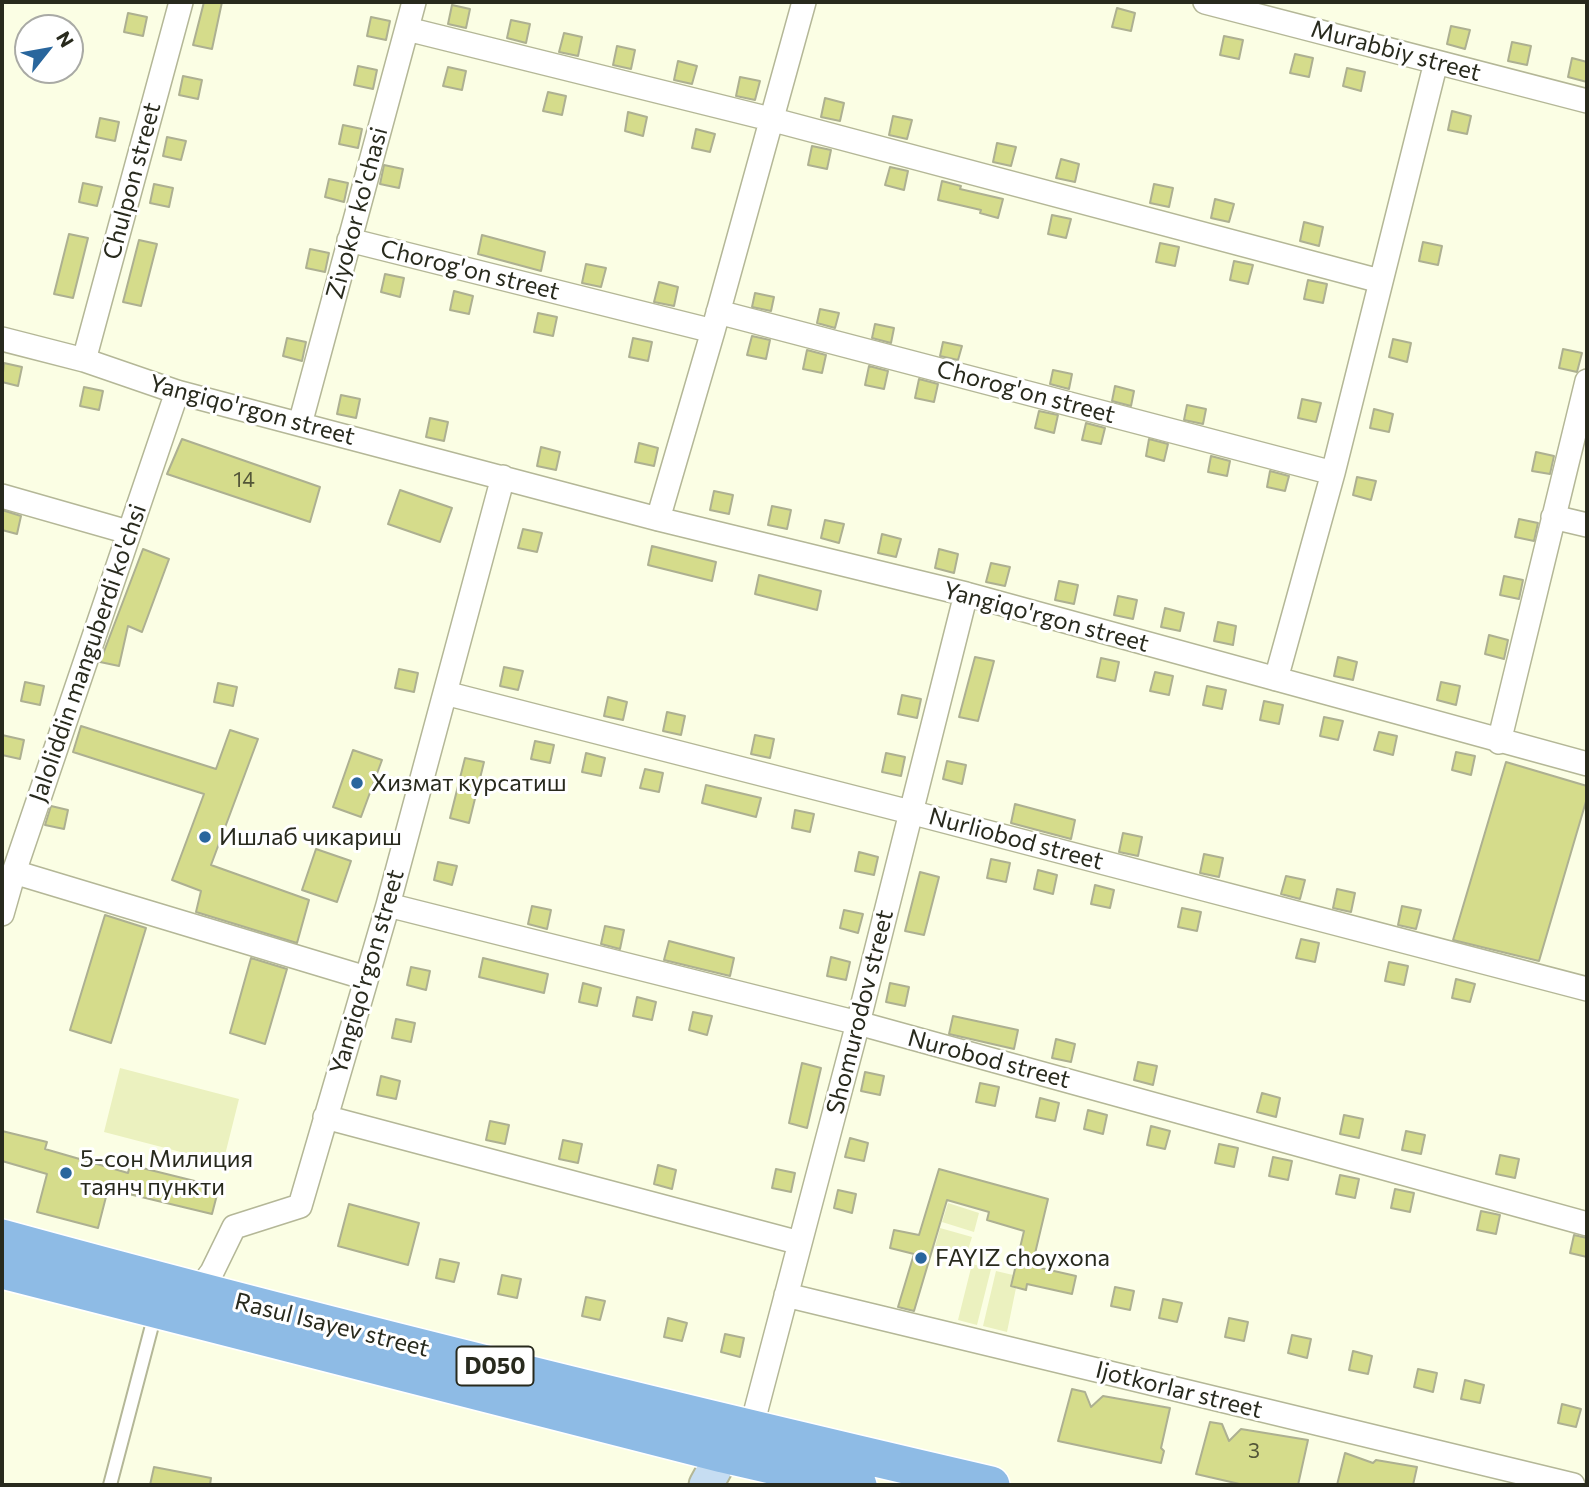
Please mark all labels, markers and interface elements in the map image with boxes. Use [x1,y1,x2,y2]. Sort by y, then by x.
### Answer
north arrow [14,14,84,84]
street label: Murabbiy street [1308,14,1484,88]
text: N [52,27,79,51]
street label: Chulpon street [97,99,167,263]
street label: Ziyokor ko'chasi [320,124,394,302]
street label: Chorog'on street [378,234,562,306]
street label: Chorog'on street [934,354,1118,430]
street label: Yangiqo'rgon street [146,369,358,451]
house number: 14 [233,467,255,493]
street label: Jaloliddin manguberdi ko'chsi [23,500,153,806]
street label: Yangiqo'rgon street [940,576,1152,658]
place label: Хизмат курсатиш [371,769,567,797]
marker: Хизмат курсатиш [349,775,365,791]
street label: Nurliobod street [926,802,1106,876]
place label: Ишлаб чикариш [219,823,402,851]
marker: Ишлаб чикариш [197,829,213,845]
street label: Yangiqo'rgon street [324,866,410,1078]
street label: Shomurodov street [821,907,899,1117]
street label: Nurobod street [905,1023,1073,1095]
place label: 5-сон Милиция таянч пункти [80,1145,253,1201]
marker: 5-сон Милиция таянч пункти [58,1165,74,1181]
place label: FAYIZ choyxona [935,1244,1110,1272]
marker: FAYIZ choyxona [913,1250,929,1266]
street label: Rasul Isayev street [232,1287,432,1363]
road number: D050 [456,1346,534,1386]
street label: Ijotkorlar street [1093,1355,1265,1425]
house number: 3 [1248,1438,1260,1464]

